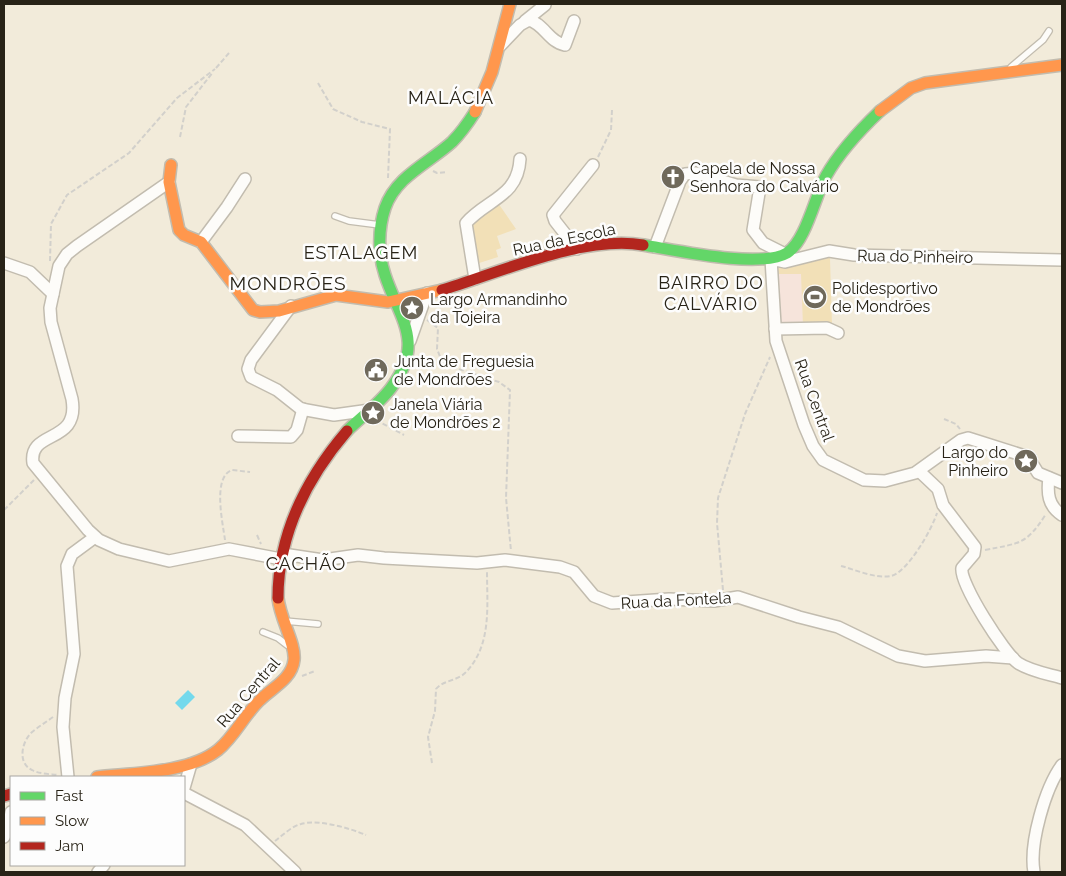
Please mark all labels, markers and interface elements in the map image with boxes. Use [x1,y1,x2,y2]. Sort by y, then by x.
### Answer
district label: MALÁCIA [408,86,494,108]
place label: Capela de Nossa Senhora do Calvário [690,159,839,196]
church icon: Capela de Nossa Senhora do Calvário [660,164,686,190]
street label: Rua da Escola [511,219,617,260]
district label: ESTALAGEM [304,242,418,263]
street label: Rua do Pinheiro [857,246,973,267]
district label: MONDRÕES [230,272,346,294]
district label: BAIRRO DO CALVÁRIO [658,272,764,314]
place label: Polidesportivo de Mondrões [832,279,938,316]
sports icon: Polidesportivo de Mondrões [802,284,828,310]
place label: Largo Armandinho da Tojeira [430,290,567,327]
place icon: Largo Armandinho da Tojeira [399,295,425,321]
place label: Junta de Freguesia de Mondrões [394,352,534,389]
street label: Rua Central [791,356,838,445]
public building icon: Junta de Freguesia de Mondrões [363,357,389,383]
place label: Janela Viária de Mondrões 2 [390,395,501,432]
place icon: Janela Viária de Mondrões 2 [360,400,386,426]
place label: Largo do Pinheiro [942,443,1008,480]
place icon: Largo do Pinheiro [1013,448,1039,474]
district label: CACHÃO [266,553,346,574]
street label: Rua da Fontela [620,588,732,613]
street label: Rua Central [213,653,284,731]
legend [10,776,185,866]
text: Fast [55,787,83,805]
text: Slow [55,812,89,830]
text: Jam [55,837,84,855]

